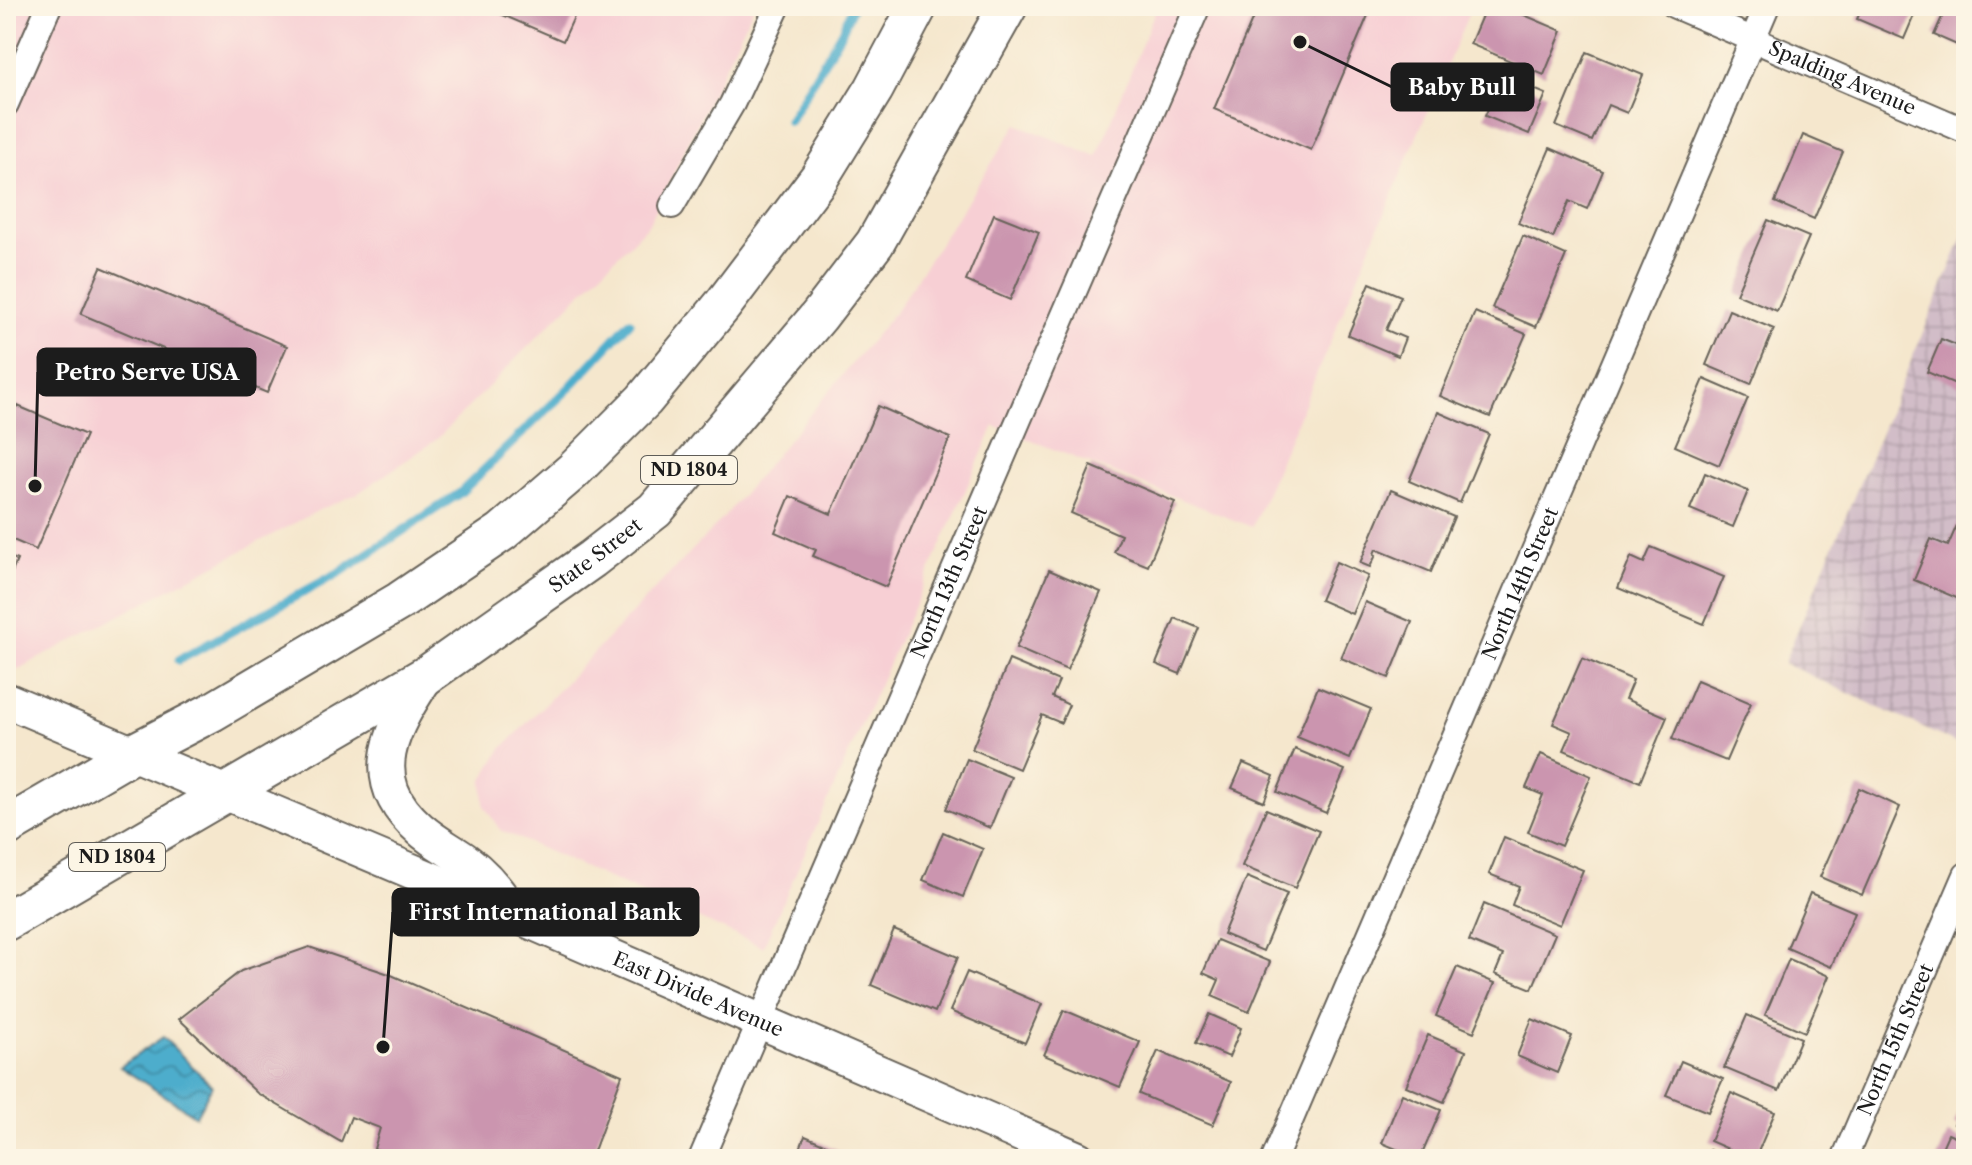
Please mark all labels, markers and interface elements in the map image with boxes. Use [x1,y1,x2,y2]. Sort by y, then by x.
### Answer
street label: Spalding Avenue [1765,36,1919,120]
callout: Baby Bull [1392,64,1533,110]
text: Baby Bull [1408,74,1516,101]
callout: Petro Serve USA [38,349,255,395]
text: Petro Serve USA [55,359,240,386]
road number: ND 1804 [641,456,737,484]
street label: North 13th Street [906,503,992,662]
street label: North 14th Street [1477,504,1563,663]
street label: State Street [544,513,646,598]
road number: ND 1804 [69,843,165,871]
callout: First International Bank [393,889,698,935]
text: First International Bank [408,899,682,926]
street label: East Divide Avenue [609,947,787,1042]
street label: North 15th Street [1852,960,1938,1119]

